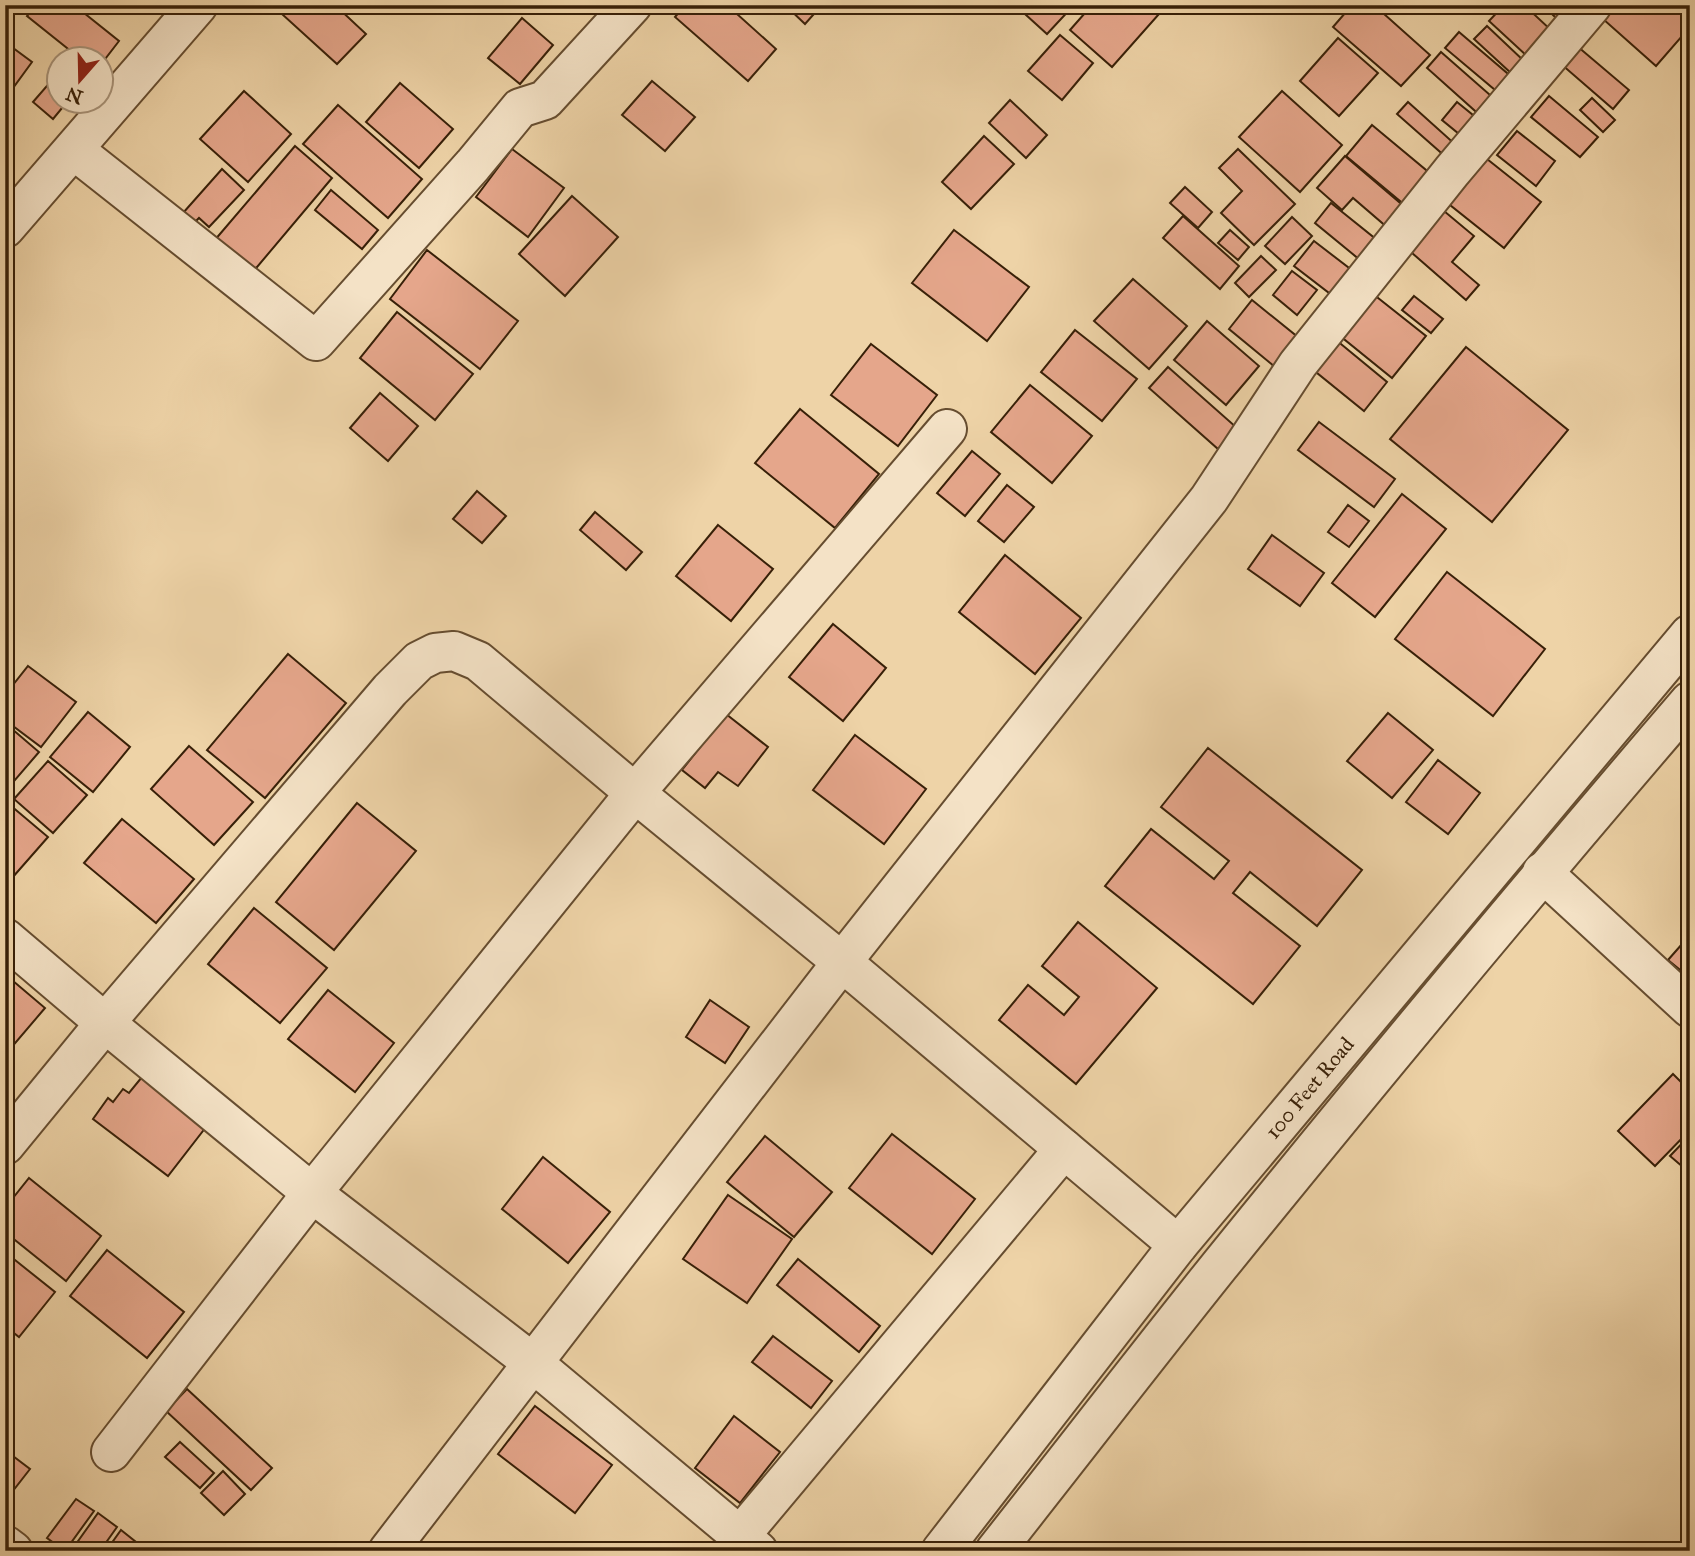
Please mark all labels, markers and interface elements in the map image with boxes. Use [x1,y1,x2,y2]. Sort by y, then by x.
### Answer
north arrow [46,46,116,116]
text: N [63,82,86,109]
street label: 100 Feet Road [1260,1031,1360,1144]

